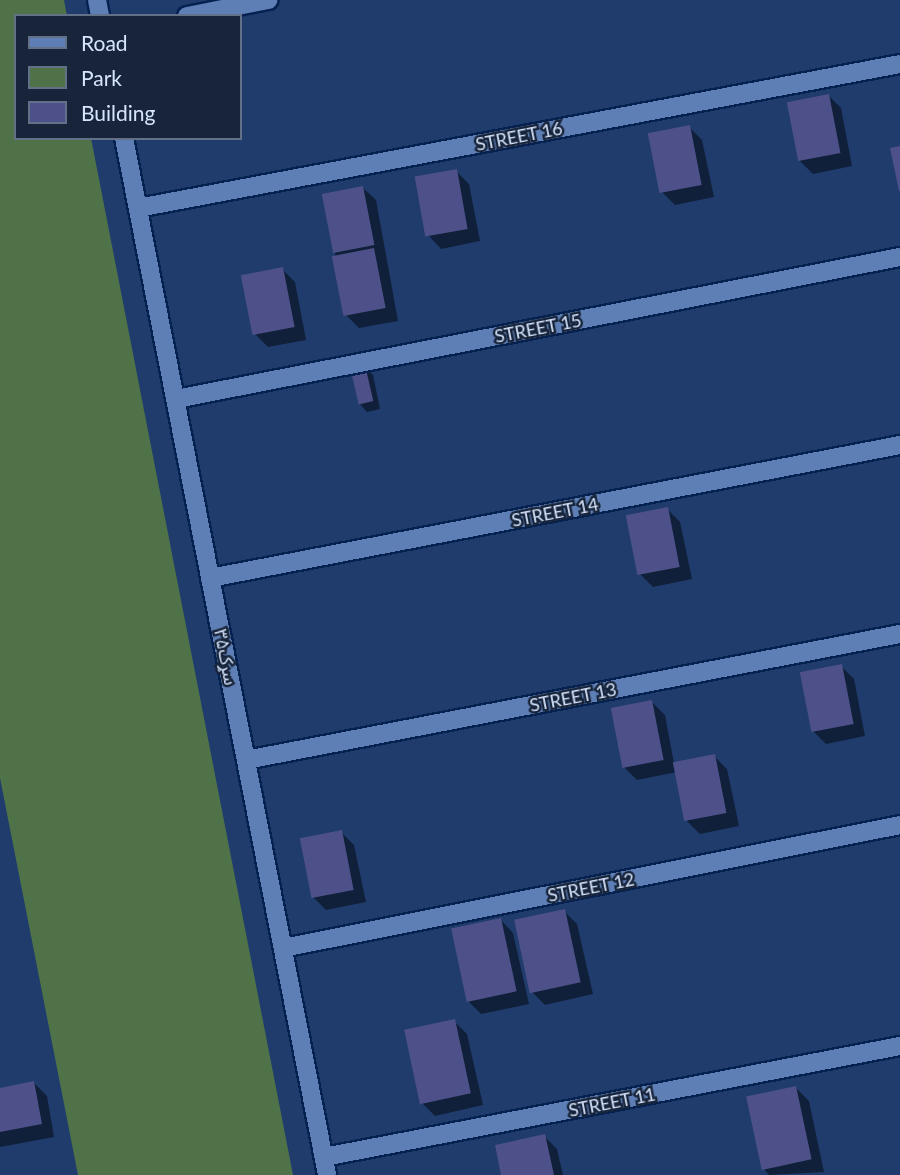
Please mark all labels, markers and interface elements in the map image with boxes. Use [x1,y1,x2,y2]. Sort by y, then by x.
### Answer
legend [14,14,242,140]
text: Road [81,30,128,55]
text: Park [81,65,122,90]
text: Building [81,100,156,125]
street label: STREET 16 [473,117,565,155]
street label: STREET 15 [492,309,584,347]
street label: STREET 14 [509,493,601,531]
street label: سړک۳۵ [210,627,242,687]
street label: STREET 13 [527,678,619,716]
street label: STREET 12 [545,868,637,906]
street label: STREET 11 [566,1083,658,1121]

